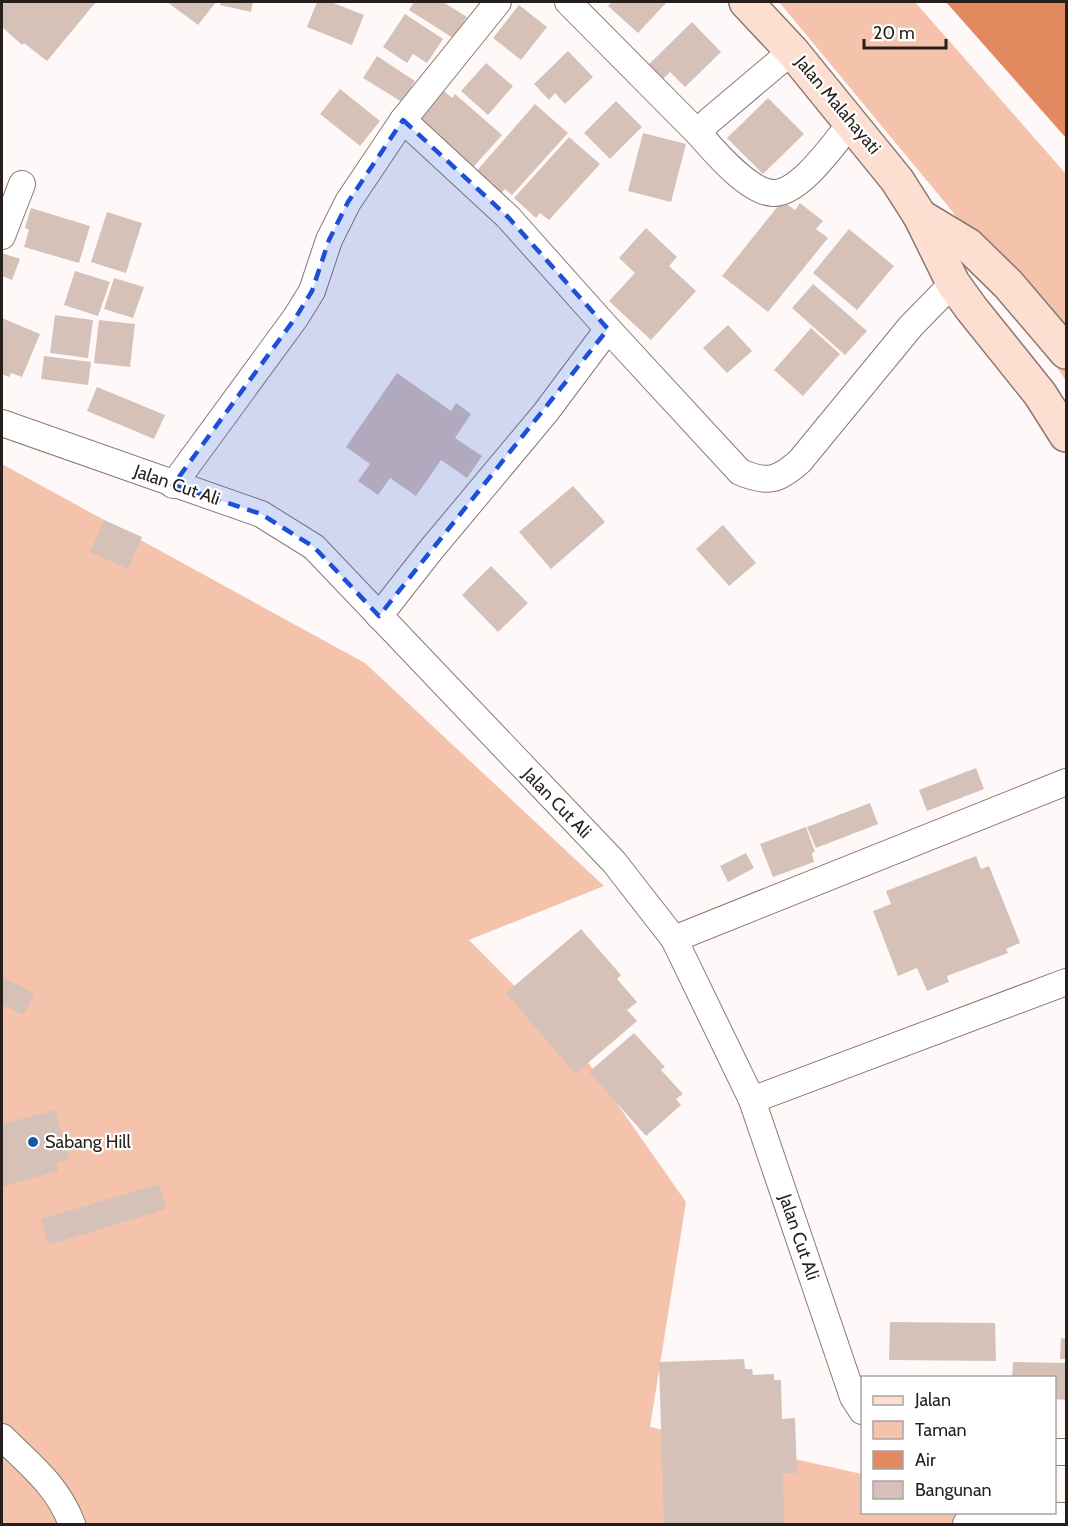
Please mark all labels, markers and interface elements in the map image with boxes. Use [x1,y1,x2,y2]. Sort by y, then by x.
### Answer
scale bar [864,12,946,50]
text: 20 m [873,22,915,44]
street label: Jalan Malahayati [790,51,885,159]
street label: Jalan Cut Ali [130,460,223,510]
street label: Jalan Cut Ali [517,762,596,843]
place label: Sabang Hill [45,1131,131,1153]
marker: Sabang Hill [26,1135,40,1149]
street label: Jalan Cut Ali [774,1190,824,1283]
legend [861,1376,1056,1514]
text: Jalan [914,1389,951,1411]
text: Taman [915,1419,967,1441]
text: Air [915,1449,936,1471]
text: Bangunan [915,1479,992,1501]

